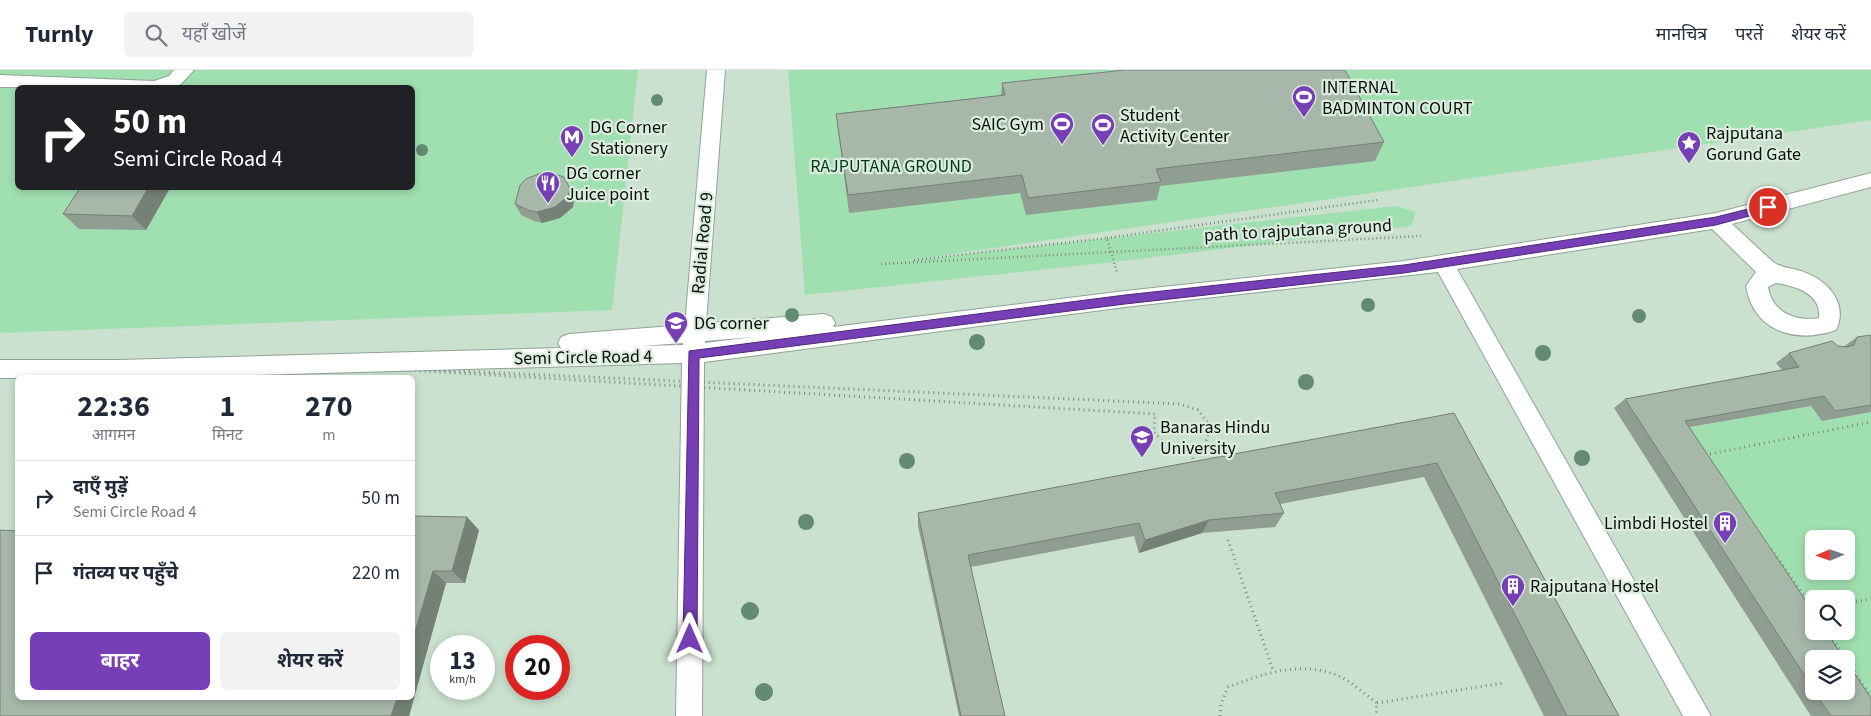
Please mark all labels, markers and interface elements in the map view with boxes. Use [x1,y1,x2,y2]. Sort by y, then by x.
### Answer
search box [124,12,474,57]
text: Turnly [25,17,94,52]
icon: search [142,21,170,49]
text: यहाँ खोजें [182,21,246,48]
text: मानचित्र [1656,22,1707,47]
text: परतें [1735,22,1763,47]
text: शेयर करें [1791,22,1846,47]
place label: INTERNAL BADMINTON COURT [1322,75,1473,121]
sports icon: INTERNAL BADMINTON COURT [1291,84,1317,118]
text: 50 m [113,97,187,147]
place label: Student Activity Center [1120,103,1230,149]
icon: right [30,105,95,170]
sports icon: SAIC Gym [1049,111,1075,145]
place label: SAIC Gym [972,112,1044,137]
sports icon: Student Activity Center [1090,112,1116,146]
place label: DG Corner Stationery [590,115,668,161]
place label: Rajputana Gorund Gate [1706,121,1801,167]
metro station icon: DG Corner Stationery [559,124,585,158]
place icon: Rajputana Gorund Gate [1676,130,1702,164]
text: Semi Circle Road 4 [113,143,283,175]
park label: RAJPUTANA GROUND [810,154,972,179]
place label: DG corner Juice point [566,161,649,207]
restaurant icon: DG corner Juice point [535,170,561,204]
pin [1747,186,1789,228]
street label: Radial Road 9 [686,191,719,295]
icon: arrive [1754,193,1782,221]
street label: path to rajputana ground [1203,213,1393,248]
school or university icon: DG corner [663,310,689,344]
place label: DG corner [694,311,769,336]
street label: Semi Circle Road 4 [513,344,653,371]
text: 22:36 [77,385,150,428]
text: 1 [220,385,235,428]
text: 270 [305,385,353,428]
place label: Banaras Hindu University [1160,415,1270,461]
text: आगमन [92,424,135,446]
text: मिनट [212,424,243,446]
text: m [322,424,336,446]
school or university icon: Banaras Hindu University [1129,424,1155,458]
text: दाएँ मुड़ें [73,474,128,501]
icon: right [30,484,58,512]
text: 50 m [362,485,400,512]
text: Semi Circle Road 4 [73,501,196,523]
building icon: Limbdi Hostel [1712,510,1738,544]
place label: Limbdi Hostel [1604,511,1708,536]
north arrow [1805,530,1855,580]
map controls [1805,530,1855,700]
icon: arrive [30,559,58,587]
text: गंतव्य पर पहुँचे [73,560,178,587]
text: 220 m [352,560,400,587]
building icon: Rajputana Hostel [1500,573,1526,607]
place label: Rajputana Hostel [1530,574,1659,599]
button: search [1805,590,1855,640]
position arrow [663,612,715,664]
button: बाहर [30,632,210,690]
button: शेयर करें [220,632,400,690]
speed limit sign: 20 [505,635,570,700]
text: 13 [449,643,476,679]
button: layers [1805,650,1855,700]
text: km/h [449,671,476,688]

